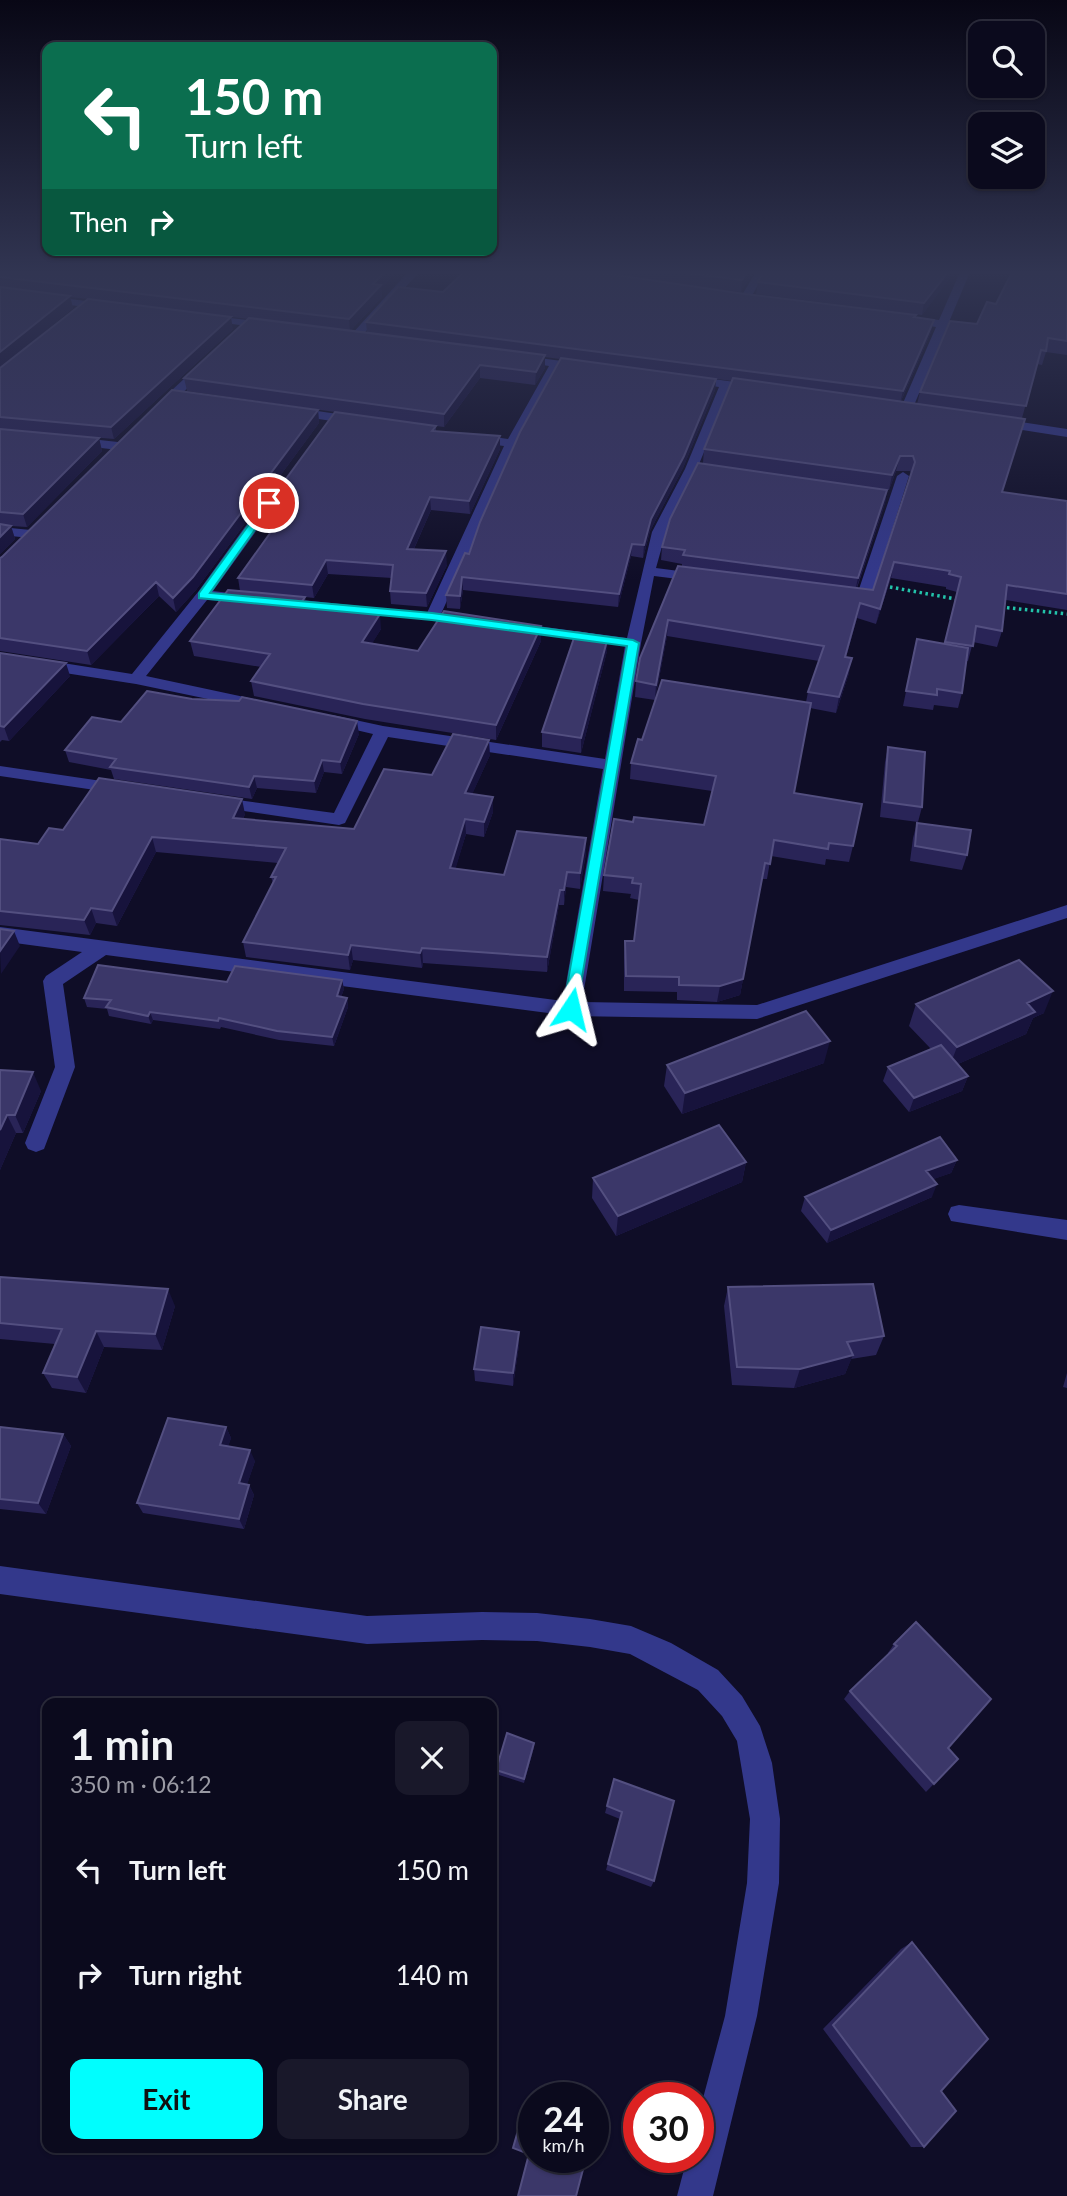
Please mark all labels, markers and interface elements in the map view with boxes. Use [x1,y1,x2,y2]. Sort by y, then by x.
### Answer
map controls [968,21,1045,189]
button: search [968,21,1045,98]
text: 150 m [185,67,323,125]
icon: left [70,70,161,161]
button: layers [968,112,1045,189]
text: Turn left [185,126,302,165]
icon: right [142,203,180,241]
text: Then [70,206,128,238]
pin [239,473,299,533]
icon: arrive [250,484,288,522]
position arrow [534,972,608,1046]
text: 1 min [70,1719,174,1769]
button: close [395,1721,469,1795]
text: 350 m · 06:12 [70,1770,212,1798]
icon: left [70,1851,108,1889]
text: Turn left [129,1854,226,1886]
text: 150 m [396,1854,469,1886]
icon: right [70,1956,108,1994]
text: Turn right [129,1959,242,1991]
text: 140 m [396,1959,469,1991]
button: Exit [70,2059,263,2139]
button: Share [277,2059,469,2139]
speed limit sign: 30 [623,2082,714,2173]
text: 24 [543,2097,584,2139]
text: km/h [542,2134,585,2156]

